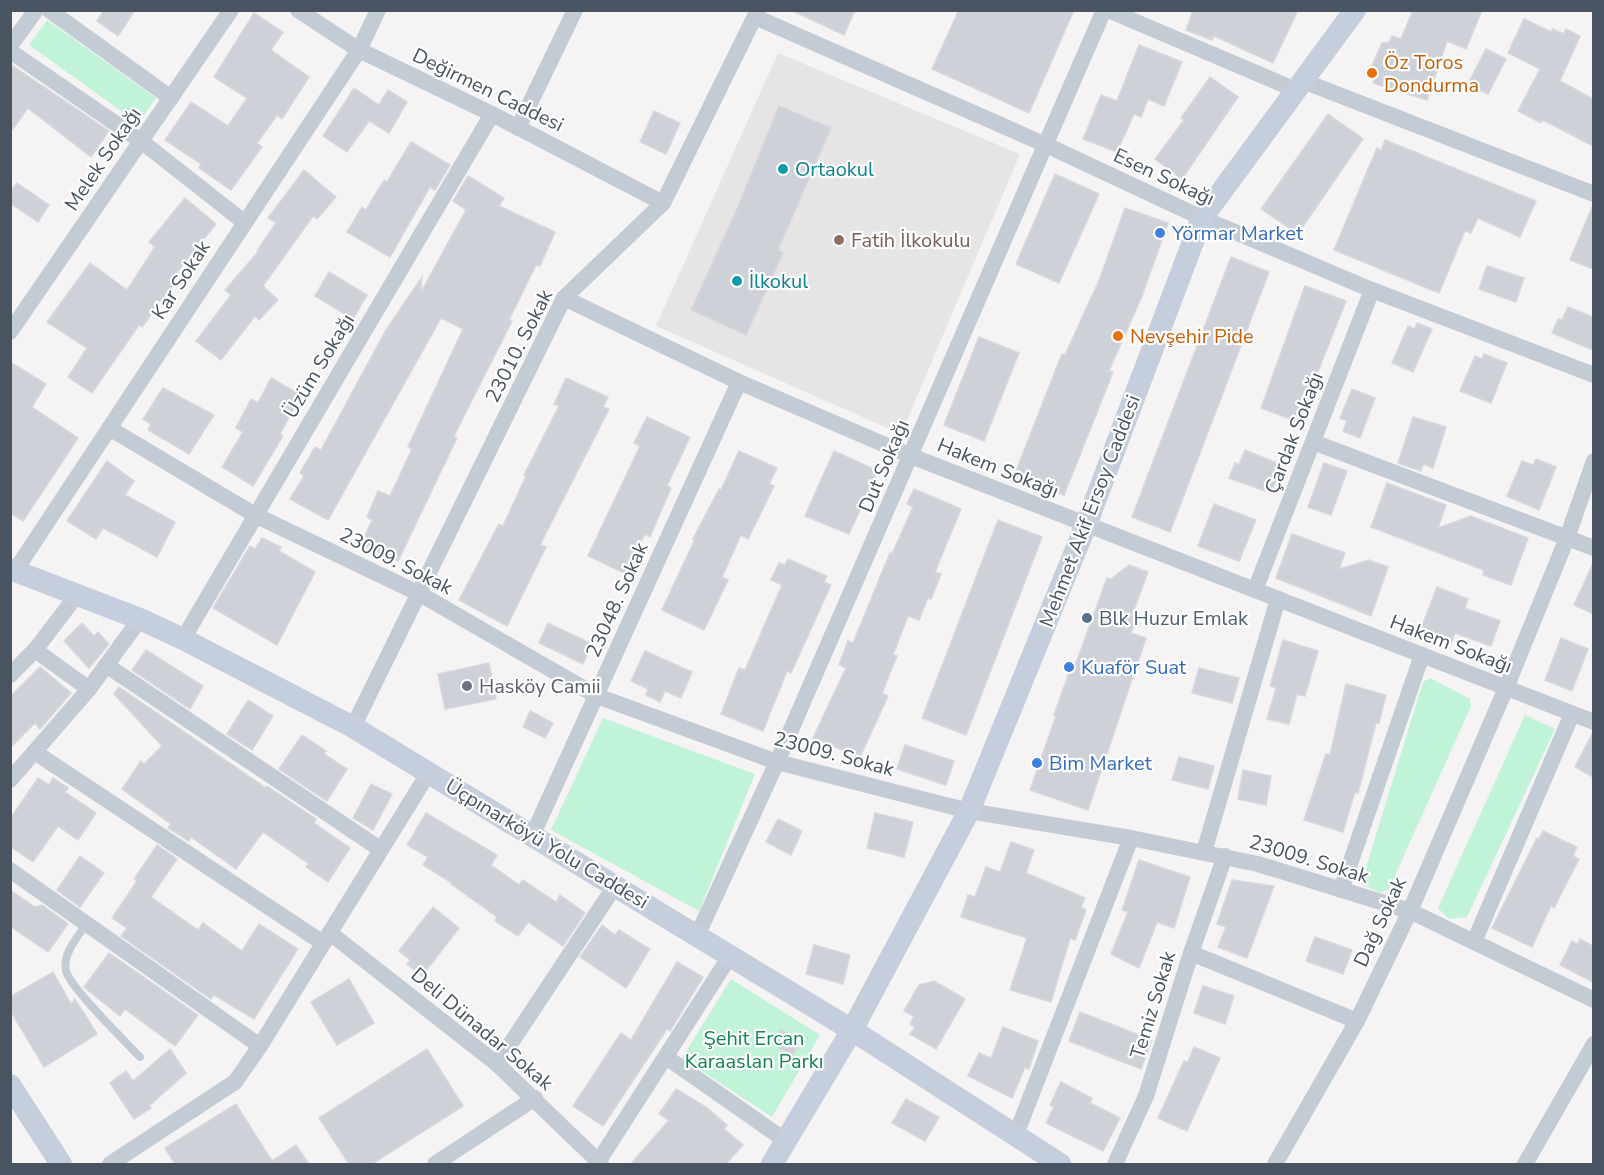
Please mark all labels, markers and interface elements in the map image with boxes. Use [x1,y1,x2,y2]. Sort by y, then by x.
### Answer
street label: Değirmen Caddesi [408,42,568,138]
place label: Öz Toros Dondurma [1384,49,1479,99]
marker: Öz Toros Dondurma [1365,66,1379,80]
street label: Melek Sokağı [58,102,148,216]
street label: Esen Sokağı [1109,142,1219,212]
place label: Ortaokul [795,156,874,183]
marker: Ortaokul [776,162,790,176]
place label: Yörmar Market [1171,220,1304,247]
marker: Yörmar Market [1153,226,1167,240]
place label: Fatih İlkokulu [851,227,971,254]
marker: Fatih İlkokulu [832,233,846,247]
street label: Kar Sokak [145,234,217,325]
place label: İlkokul [749,268,808,295]
marker: İlkokul [730,274,744,288]
street label: 23010. Sokak [479,284,560,407]
street label: Üzüm Sokağı [277,309,361,423]
place label: Nevşehir Pide [1130,323,1254,350]
marker: Nevşehir Pide [1111,329,1125,343]
street label: Çardak Sokağı [1258,368,1330,498]
street label: Mehmet Akif Ersoy Caddesi [1033,391,1147,631]
street label: Dut Sokağı [852,415,916,517]
street label: Hakem Sokağı [933,431,1063,505]
street label: 23009. Sokak [335,521,458,602]
street label: 23048. Sokak [580,537,655,662]
place label: Blk Huzur Emlak [1099,605,1249,632]
street label: Hakem Sokağı [1386,608,1516,680]
marker: Blk Huzur Emlak [1080,611,1094,625]
place label: Kuaför Suat [1081,654,1187,681]
marker: Kuaför Suat [1062,660,1076,674]
place label: Hasköy Camii [479,673,601,700]
marker: Hasköy Camii [460,679,474,693]
street label: 23009. Sokak [771,725,898,783]
place label: Bim Market [1049,750,1153,777]
marker: Bim Market [1030,756,1044,770]
street label: Üçpınarköyü Yolu Caddesi [440,773,654,915]
street label: 23009. Sokak [1246,828,1373,890]
street label: Dağ Sokak [1347,872,1413,971]
street label: Temiz Sokak [1124,947,1182,1062]
street label: Deli Dünadar Sokak [405,962,559,1097]
park label: Şehit Ercan Karaaslan Parkı [685,1025,823,1075]

